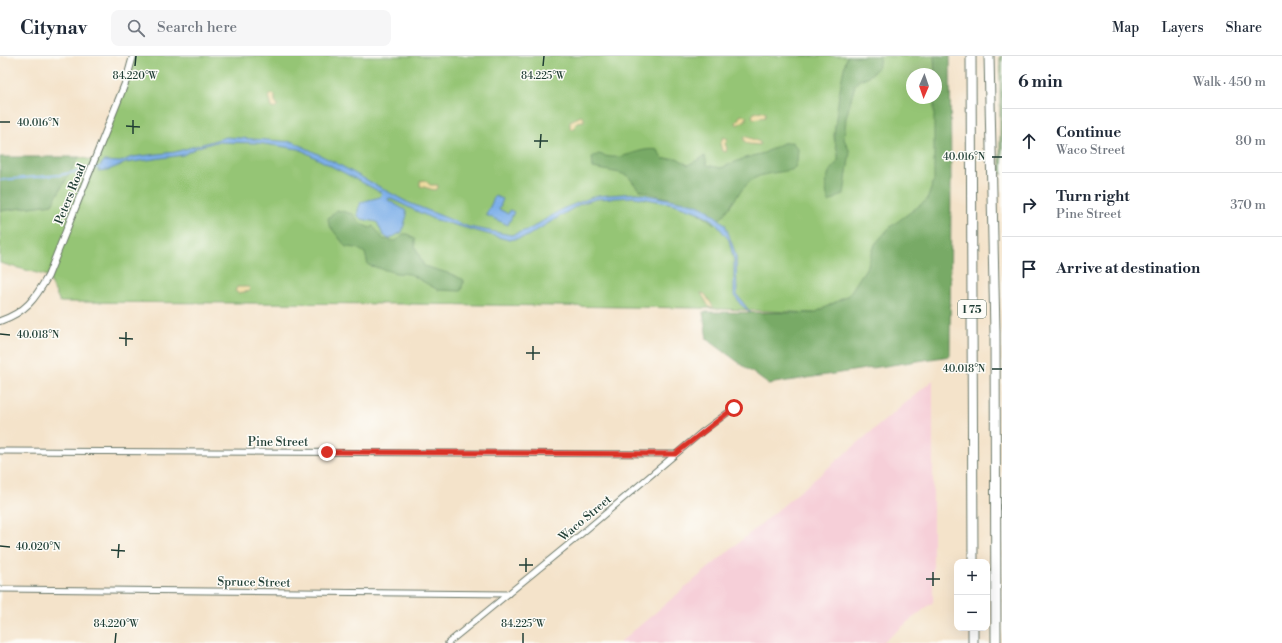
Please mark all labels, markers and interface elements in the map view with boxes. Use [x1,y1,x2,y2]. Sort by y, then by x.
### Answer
search box [111,10,391,46]
text: Citynav [20,16,87,40]
icon: search [125,17,147,39]
text: Search here [157,18,237,37]
text: Map [1112,19,1139,37]
text: Layers [1161,19,1204,37]
text: Share [1226,19,1262,37]
north arrow [906,68,942,104]
text: 84.220°W [112,70,159,82]
text: 84.225°W [521,70,566,82]
text: 6 min [1018,71,1063,93]
text: Walk · 450 m [1193,74,1266,90]
text: 40.016°N [17,117,60,129]
text: Continue [1056,123,1121,142]
icon: ahead [1018,130,1040,152]
text: 80 m [1235,133,1266,149]
text: Waco Street [1056,142,1125,158]
text: 40.016°N [943,151,986,163]
street label: Peters Road [51,161,90,227]
text: Turn right [1056,187,1130,206]
icon: right [1018,194,1040,216]
text: 370 m [1230,197,1266,213]
text: Pine Street [1056,206,1121,222]
icon: arrive [1018,258,1040,280]
text: Arrive at destination [1056,259,1200,278]
road number: I 75 [958,300,986,318]
text: 40.018°N [17,329,60,341]
text: 40.018°N [943,363,986,375]
route start [725,399,743,417]
street label: Pine Street [248,435,309,450]
route end [318,443,336,461]
street label: Waco Street [555,492,615,545]
text: 40.020°N [16,541,61,553]
map controls [954,559,990,631]
button: + [954,559,990,595]
street label: Spruce Street [217,574,292,591]
button: − [954,595,990,631]
text: 84.220°W [93,618,140,630]
text: 84.225°W [501,618,546,630]

